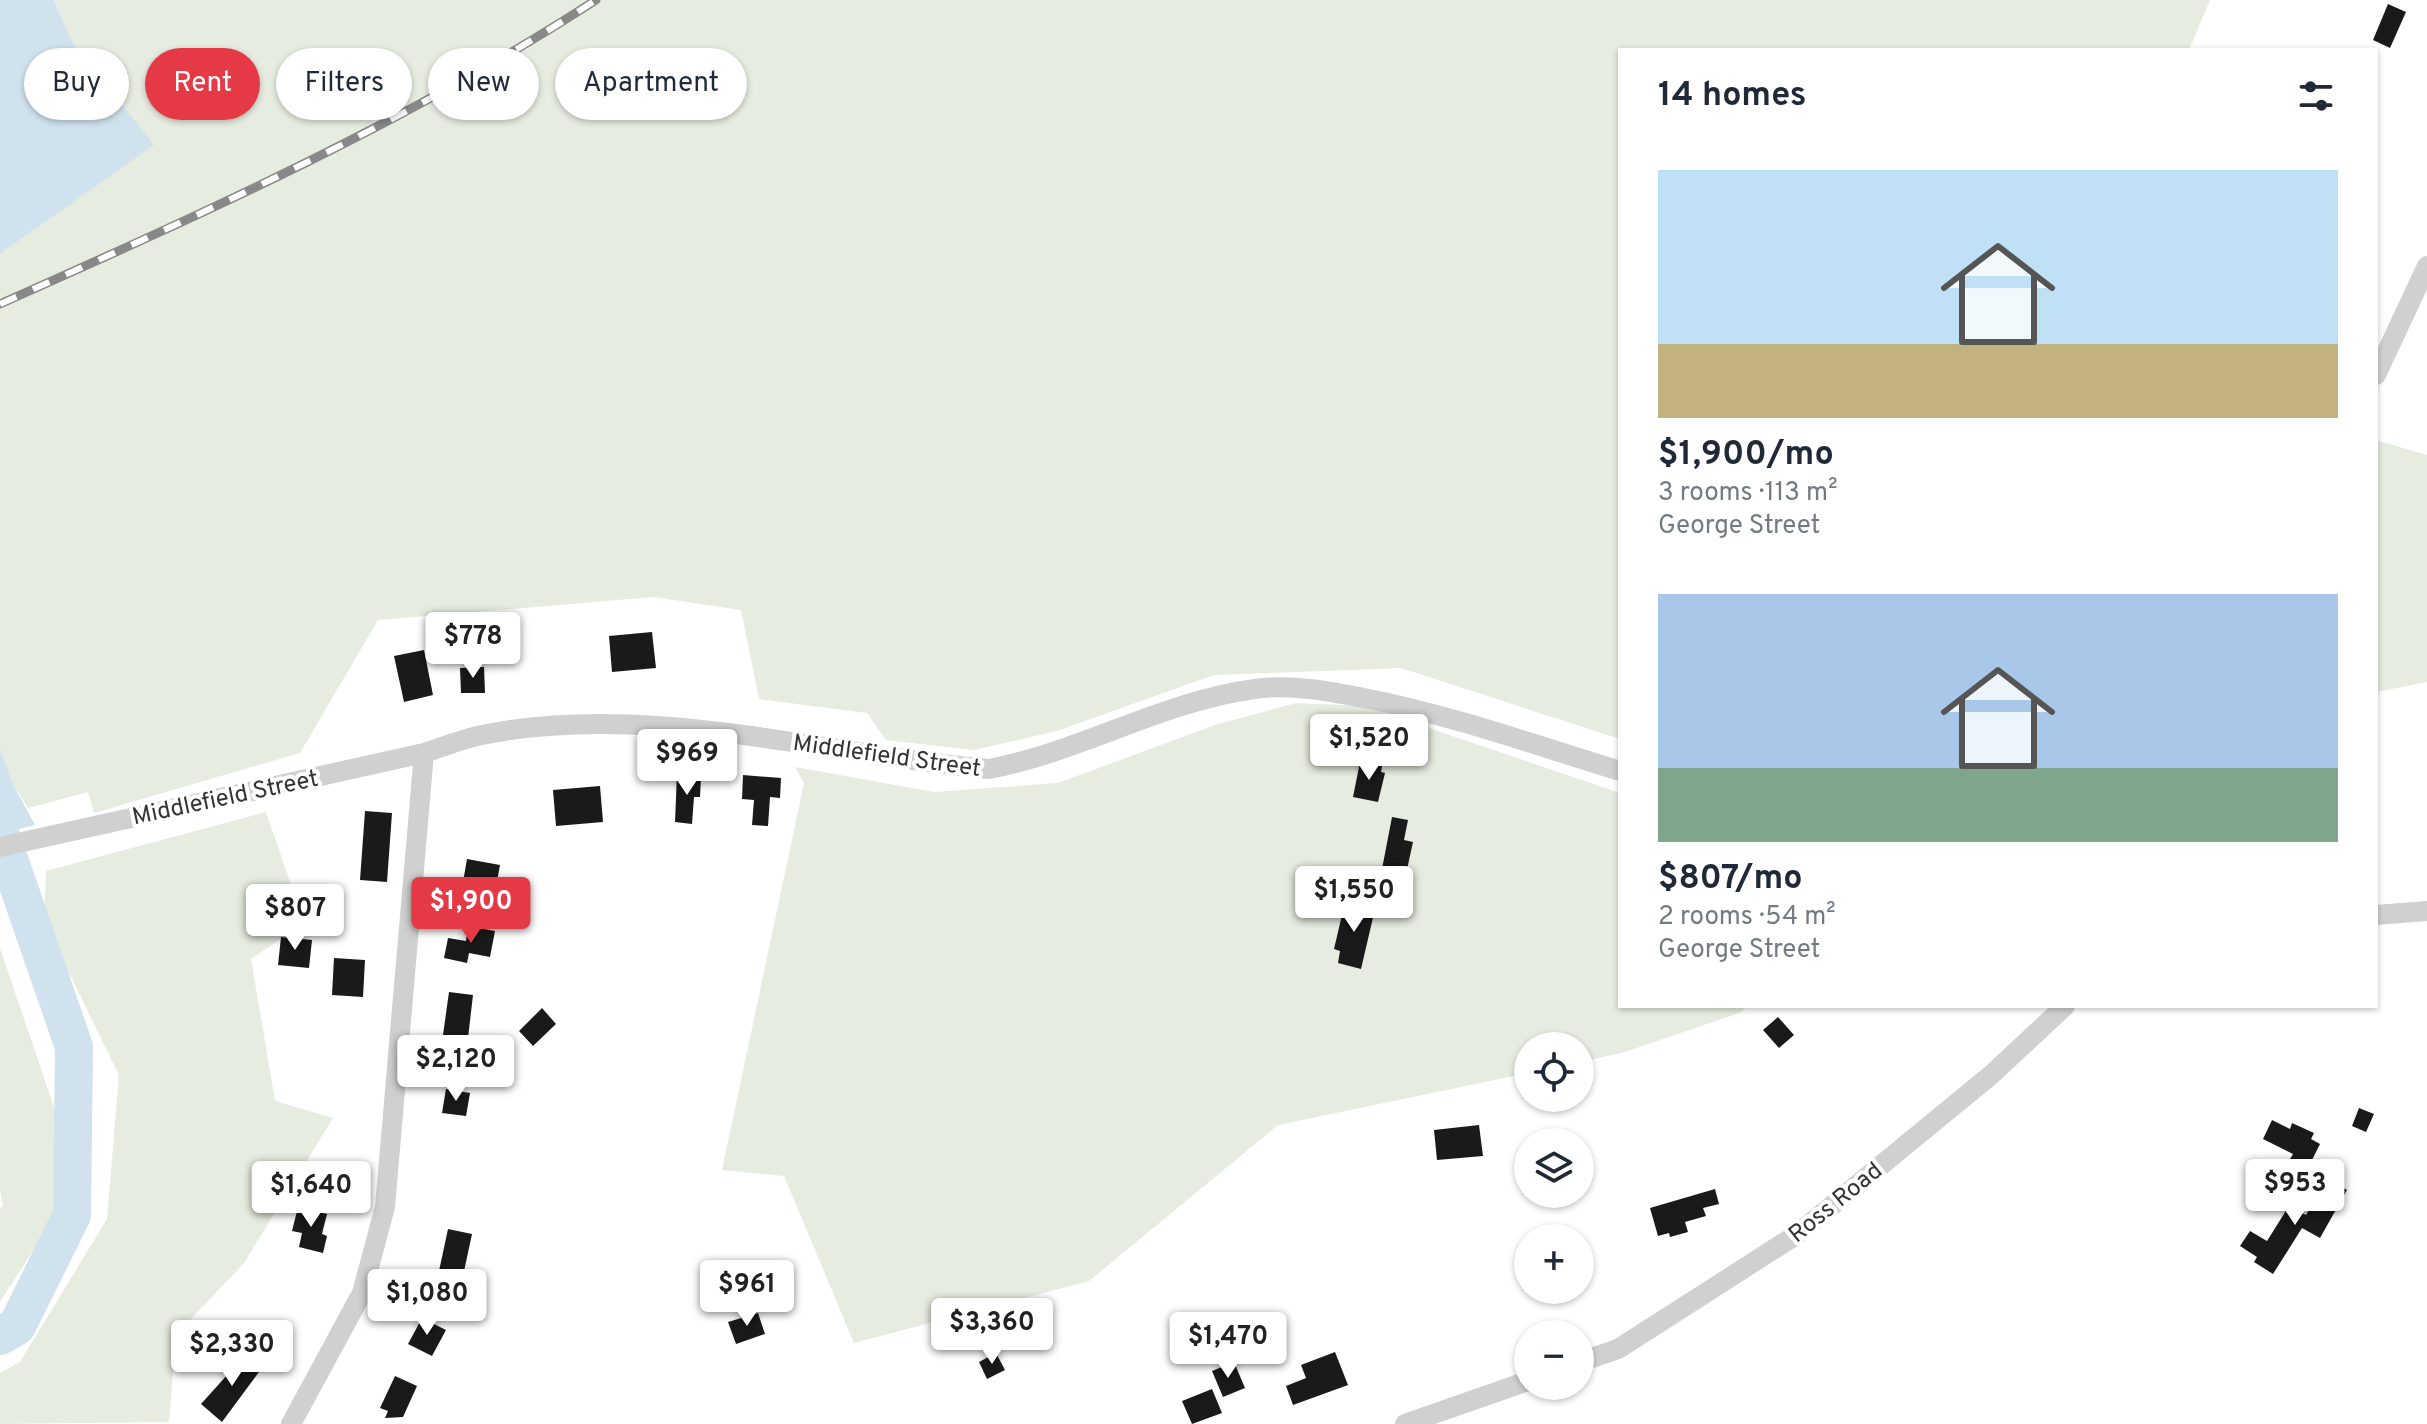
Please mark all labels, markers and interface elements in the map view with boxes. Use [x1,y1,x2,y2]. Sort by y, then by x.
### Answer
chip: Buy [24,48,129,120]
chip: Rent [145,48,260,120]
chip: Filters [276,48,412,120]
chip: New [428,48,539,120]
chip: Apartment [555,48,747,120]
icon: filters [2294,74,2338,118]
text: 14 homes [1658,75,1807,118]
icon: home [1926,222,2070,366]
text: $1,900/mo [1658,434,1834,477]
text: 3 rooms · 113 m² [1658,477,1838,510]
text: George Street [1658,510,1820,543]
pin: $778 [426,612,520,680]
text: $778 [443,621,503,654]
icon: home [1926,646,2070,790]
pin: $1,520 [1304,714,1434,782]
text: $1,520 [1328,723,1410,756]
pin: $969 [640,729,734,797]
street label: Middlefield Street [791,729,983,785]
text: $969 [655,738,719,771]
street label: Middlefield Street [130,765,321,833]
text: $807/mo [1658,858,1803,901]
pin: $1,550 [1289,866,1419,934]
text: $1,550 [1313,875,1395,908]
pin: $1,900 [406,877,536,945]
pin: $807 [248,884,342,952]
text: $1,900 [429,886,513,919]
text: $807 [264,893,326,926]
text: 2 rooms · 54 m² [1658,901,1836,934]
text: George Street [1658,934,1820,967]
map controls [1514,1032,1594,1400]
button: locate [1514,1032,1594,1112]
pin: $2,120 [391,1035,521,1103]
text: $2,120 [415,1044,497,1077]
button: layers [1514,1128,1594,1208]
street label: Ross Road [1783,1157,1889,1251]
pin: $953 [2248,1159,2342,1227]
pin: $1,640 [246,1161,376,1229]
text: $953 [2263,1168,2327,1201]
text: $1,640 [270,1170,352,1203]
button: + [1514,1224,1594,1304]
pin: $961 [700,1260,794,1328]
pin: $1,080 [362,1269,492,1337]
text: $961 [718,1269,776,1302]
text: $1,080 [386,1278,468,1311]
pin: $3,360 [927,1298,1057,1366]
text: $3,360 [949,1307,1035,1340]
pin: $1,470 [1163,1312,1293,1380]
pin: $2,330 [167,1320,297,1388]
button: − [1514,1320,1594,1400]
text: $1,470 [1188,1321,1268,1354]
text: $2,330 [189,1329,275,1362]

